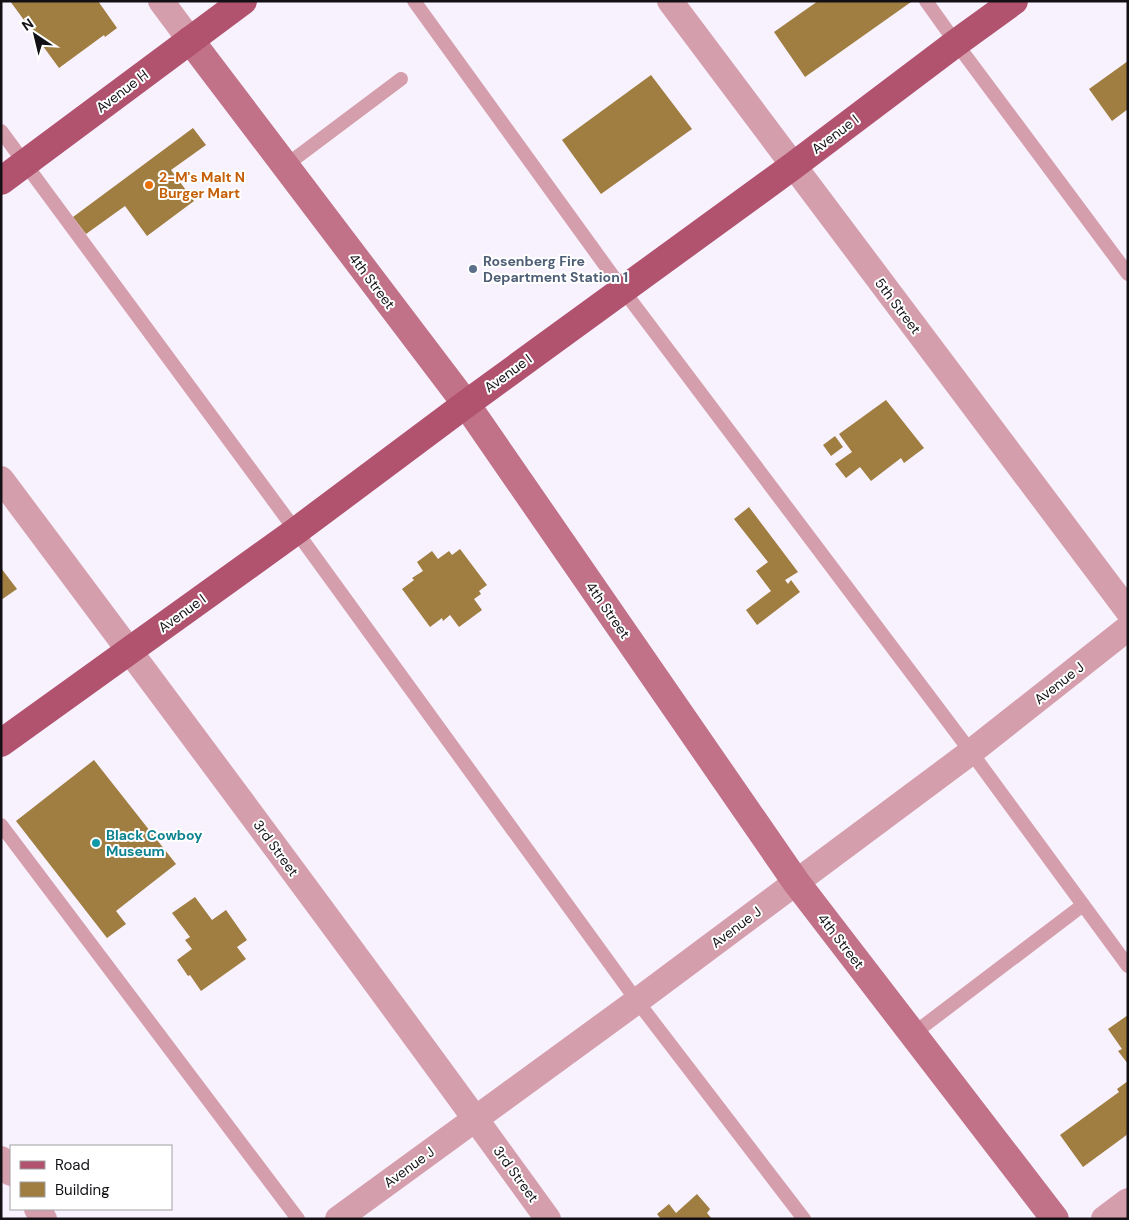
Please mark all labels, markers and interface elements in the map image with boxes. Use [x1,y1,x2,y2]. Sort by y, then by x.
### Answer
north arrow [10,10,60,60]
text: N [18,14,37,35]
street label: Avenue H [92,66,152,116]
street label: Avenue I [808,110,862,158]
place label: 2-M's Malt N Burger Mart [159,168,245,202]
marker: 2-M's Malt N Burger Mart [143,179,155,191]
street label: 4th Street [345,249,399,313]
place label: Rosenberg Fire Department Station 1 [483,252,628,286]
marker: Rosenberg Fire Department Station 1 [467,263,479,275]
street label: 5th Street [871,274,925,338]
street label: Avenue I [481,350,535,396]
street label: 4th Street [582,578,634,642]
street label: Avenue I [155,590,209,636]
street label: Avenue J [1030,658,1088,708]
street label: 3rd Street [250,816,302,880]
place label: Black Cowboy Museum [106,826,203,860]
marker: Black Cowboy Museum [90,837,102,849]
street label: Avenue J [707,902,765,952]
street label: 4th Street [814,910,868,972]
street label: 3rd Street [490,1142,542,1206]
street label: Avenue J [380,1143,438,1191]
legend [10,1145,172,1210]
text: Road [55,1155,90,1175]
text: Building [55,1180,110,1200]

